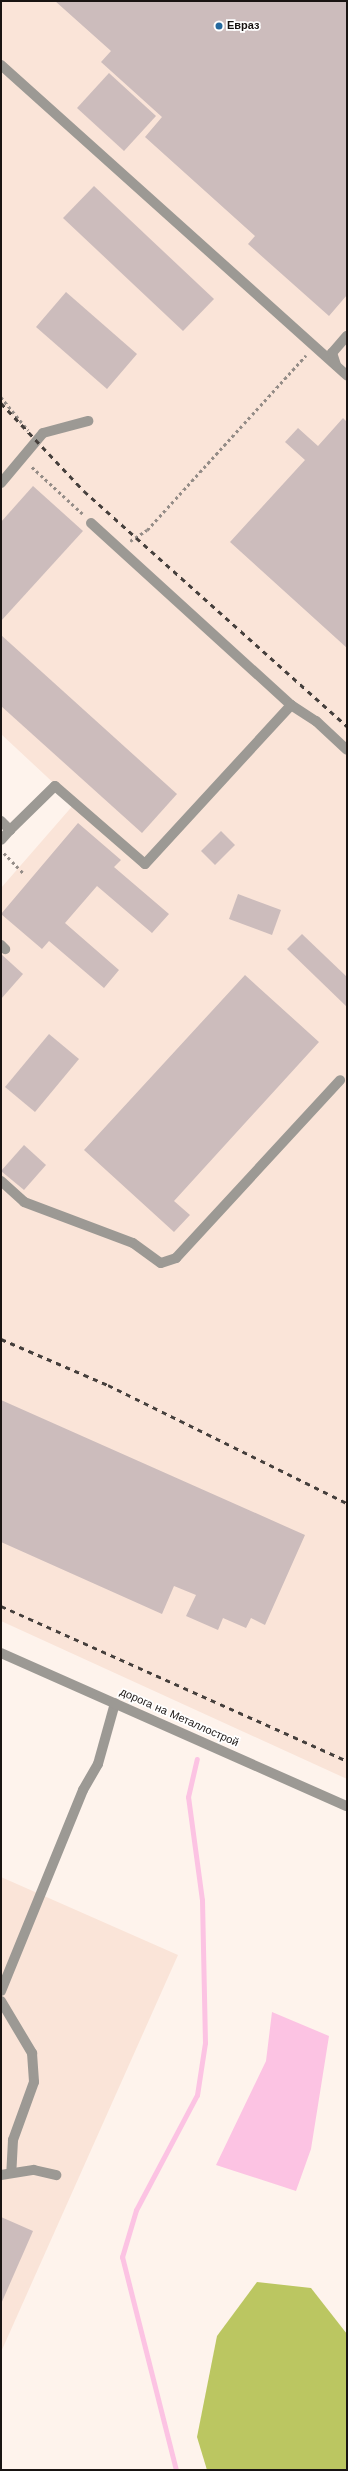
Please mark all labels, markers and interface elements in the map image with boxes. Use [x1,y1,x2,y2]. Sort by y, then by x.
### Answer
place label: Евраз [227,19,260,33]
marker: Евраз [214,21,224,31]
street label: дорога на Металлострой [118,1686,240,1750]

